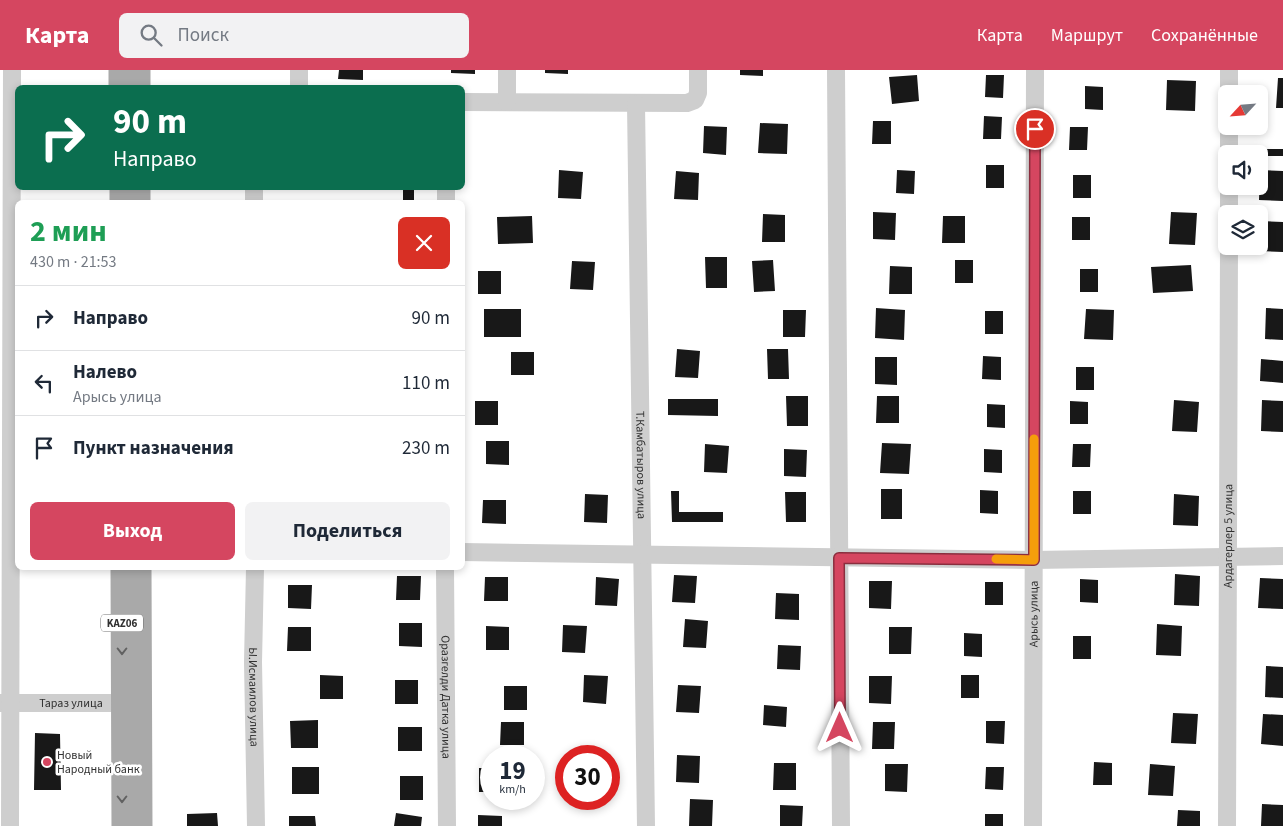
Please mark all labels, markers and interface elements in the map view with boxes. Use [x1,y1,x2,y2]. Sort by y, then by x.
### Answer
search box [119,13,469,58]
text: Карта [25,18,89,53]
icon: search [137,21,165,49]
text: Поиск [177,22,229,49]
text: Карта [977,23,1023,48]
text: Маршрут [1051,23,1123,48]
text: Сохранённые [1151,23,1258,48]
north arrow [1218,85,1268,135]
map controls [1218,85,1268,255]
text: 90 m [113,97,187,147]
icon: right [30,105,95,170]
pin [1014,108,1056,150]
icon: arrive [1021,115,1049,143]
text: Направо [113,143,197,175]
button: sound [1218,145,1268,195]
button: layers [1218,205,1268,255]
text: 2 мин [30,210,107,253]
button: close [398,217,450,269]
text: 430 m · 21:53 [30,251,117,273]
icon: right [30,304,58,332]
text: Направо [73,305,148,332]
text: 90 m [412,305,450,332]
text: Налево [73,359,137,386]
icon: left [30,369,58,397]
text: 110 m [402,370,450,397]
text: Арысь улица [73,386,162,408]
street label: Т.Камбатыров улица [631,411,650,519]
icon: arrive [30,434,58,462]
text: Пункт назначения [73,435,234,462]
text: 230 m [402,435,450,462]
street label: Ардагерлер 5 улица [1220,484,1237,588]
button: Выход [30,502,235,560]
button: Поделиться [245,502,450,560]
street label: Арысь улица [1025,581,1043,647]
road number: KАZ06 [101,614,143,632]
street label: Оразгелди Датка улица [437,635,454,759]
street label: Ы.Исмаилов улица [244,647,263,747]
one-way arrow [117,648,127,655]
street label: Тараз улица [39,695,103,712]
position arrow [813,701,865,753]
speed limit sign: 30 [555,745,620,810]
place label: Новый Народный банк [57,747,140,778]
text: 19 [499,753,526,789]
marker: Новый Народный банк [41,756,53,768]
text: km/h [499,781,526,798]
one-way arrow [117,796,127,803]

